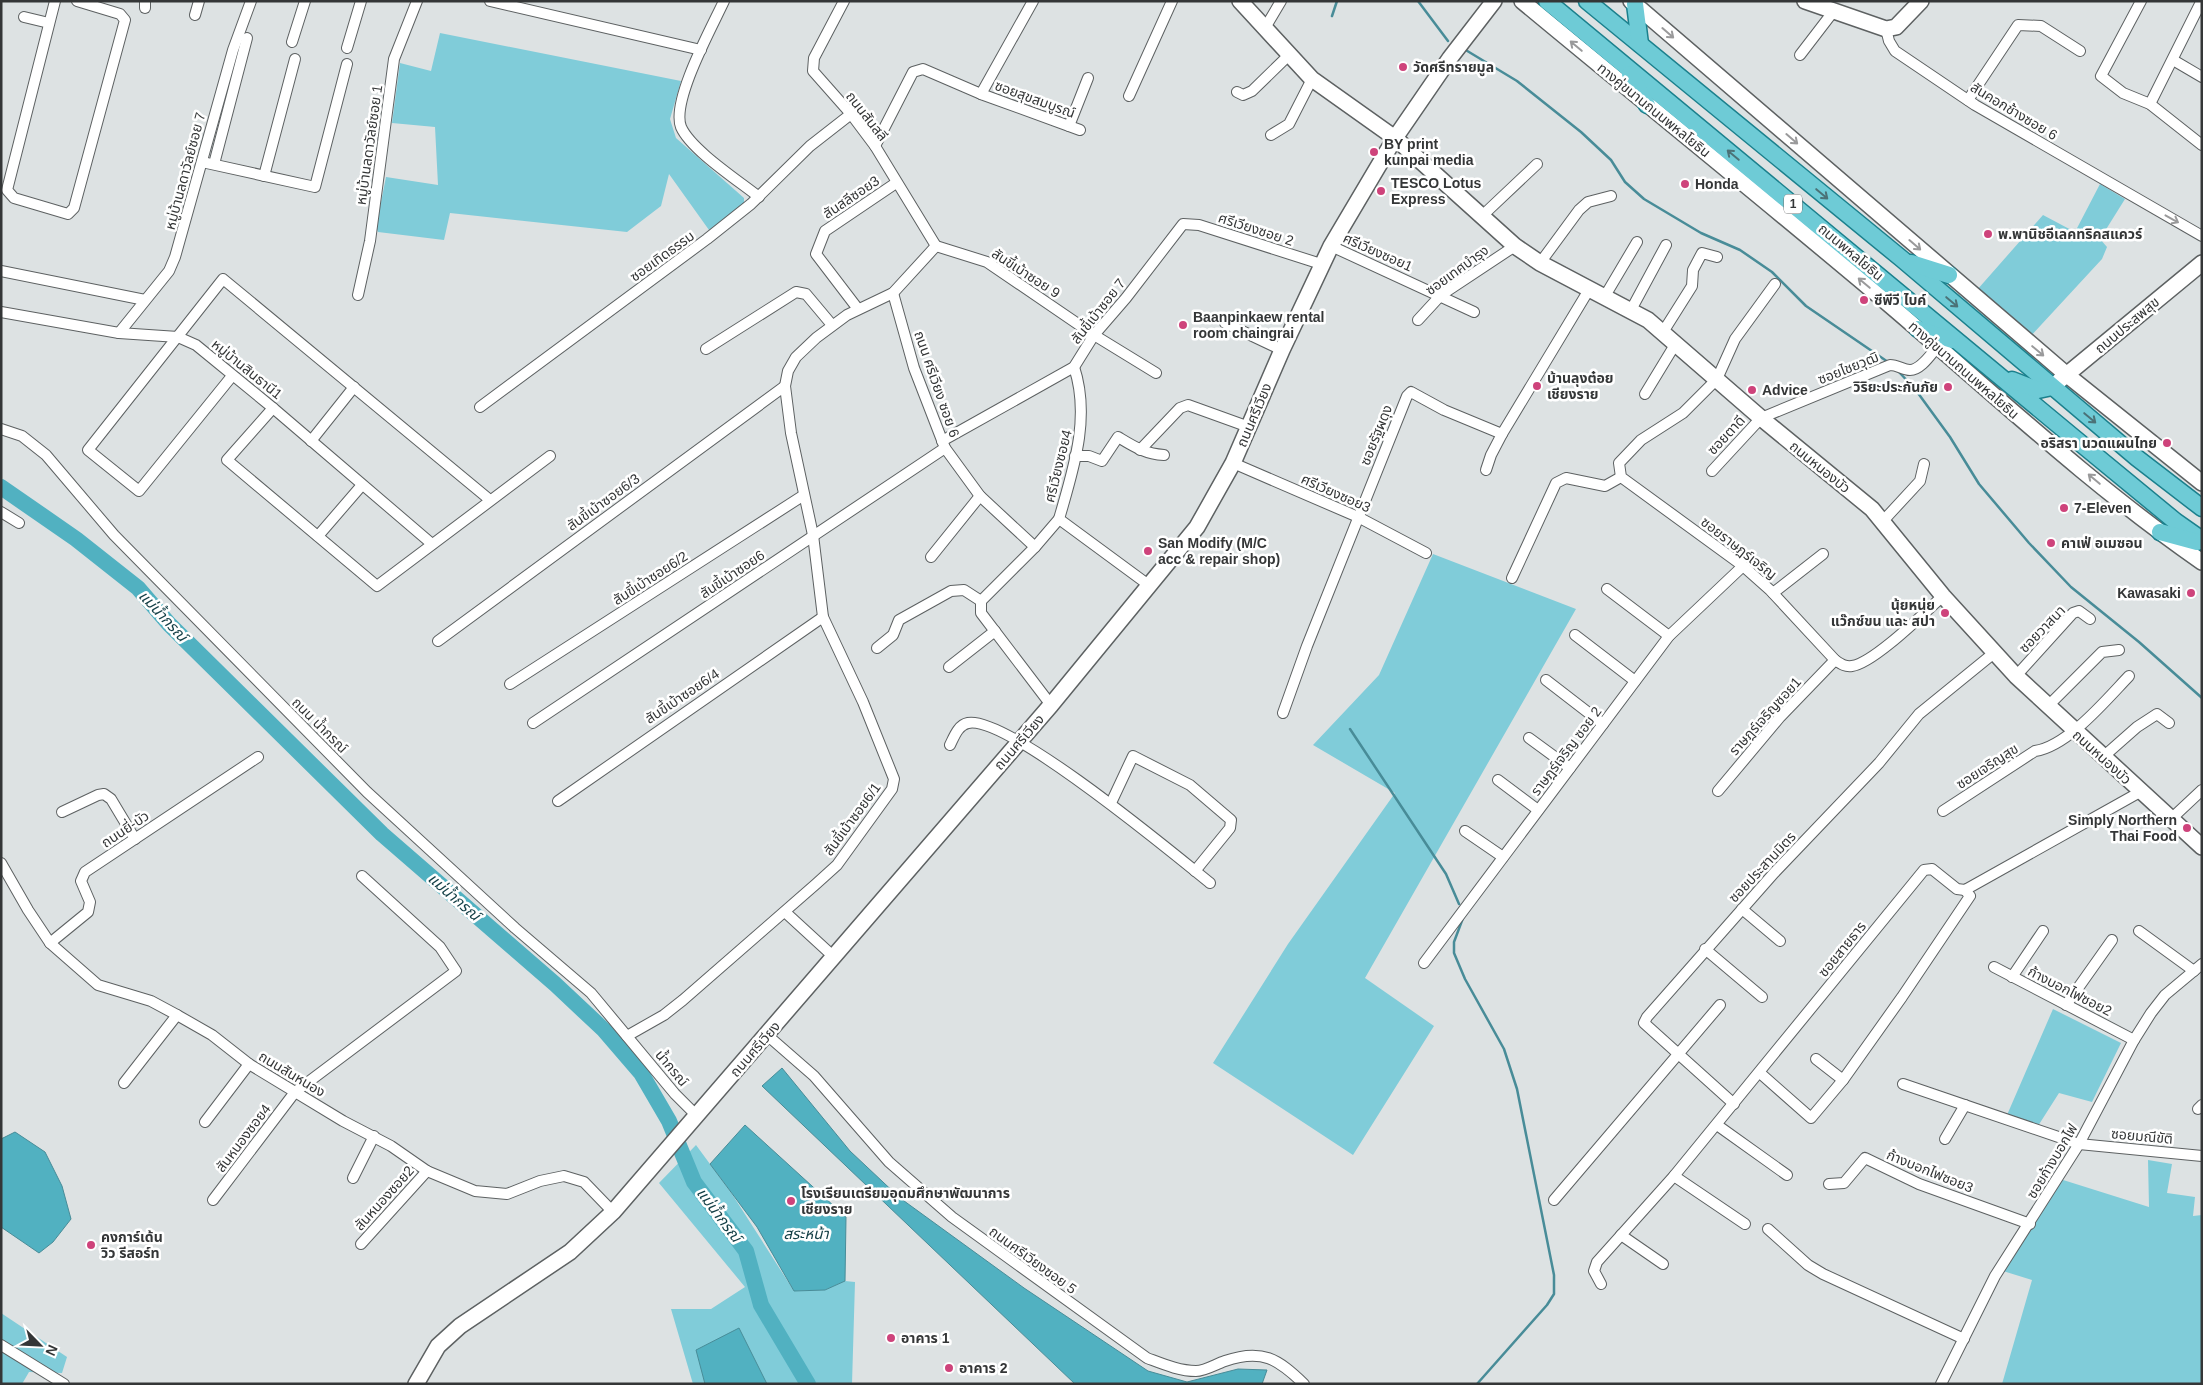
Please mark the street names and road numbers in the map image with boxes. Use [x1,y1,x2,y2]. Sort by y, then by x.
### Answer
street label: ทางคู่ขนานถนนพหลโยธิน [1594,59,1714,161]
street label: ซอยสุขสมบูรณ์ [992,77,1077,122]
street label: สันคอกช้างซอย 6 [1968,79,2060,143]
street label: หมู่บ้านลดาวัลย์ซอย 1 [353,84,386,206]
street label: ถนนสันสลี [843,88,891,144]
street label: หมู่บ้านลดาวัลย์ซอย 7 [162,110,209,232]
street label: สันสลีซอย3 [820,172,882,222]
road number: 1 [1784,194,1802,213]
street label: ศรีเวียงซอย 2 [1216,209,1296,249]
street label: ถนนพหลโยธิน [1815,220,1887,284]
street label: ซอยเทิดธรรม [627,227,697,285]
street label: ศรีเวียงซอย1 [1341,230,1415,274]
street label: ซอยเทศบำรุง [1422,242,1492,299]
street label: สันขี้เบ้าซอย 9 [989,243,1064,301]
street label: สันขี้เบ้าซอย 7 [1066,274,1128,347]
street label: ถนนประสพสุข [2092,293,2163,357]
street label: ทางคู่ขนานถนนพหลโยธิน [1905,318,2022,423]
street label: ถนน ศรีเวียง ซอย 6 [911,329,963,440]
street label: หมู่บ้านสินธานี1 [208,336,286,403]
street label: ซอยไชยวุฒิ [1815,349,1881,388]
street label: ถนนศรีเวียง [1233,381,1275,449]
street label: ซอยรัฐผดุง [1357,402,1396,468]
street label: ซอยตาดี [1704,412,1748,458]
street label: ศรีเวียงซอย4 [1041,428,1075,504]
street label: ถนนหนองบัว [1786,438,1854,496]
street label: สันขี้เบ้าซอย6/3 [562,469,643,534]
street label: ศรีเวียงซอย3 [1299,471,1373,515]
street label: ซอยราษฎร์เจริญ [1698,513,1780,583]
street label: สันขี้เบ้าซอย6 [696,545,767,601]
street label: สันขี้เบ้าซอย6/2 [609,546,691,608]
street label: ซอยวาสนา [2016,602,2068,656]
street label: สันขี้เบ้าซอย6/4 [641,664,722,727]
street label: ราษฎร์เจริญซอย1 [1726,674,1804,758]
street label: ถนน น้ำกรณ์ [289,693,352,756]
street label: ราษฎร์เจริญ ซอย 2 [1527,703,1605,799]
street label: ถนนศรีเวียง [991,711,1047,773]
street label: ถนนหนองบัว [2069,727,2135,787]
street label: ซอยเจริญสุข [1953,740,2021,793]
street label: สันขี้เบ้าซอย6/1 [819,778,884,858]
street label: ถนนยี่-บัว [97,806,152,851]
street label: ซอยประสานมิตร [1725,828,1799,906]
street label: ซอยสายธาร [1815,918,1869,980]
street label: ก้างบอกไฟซอย2 [2025,963,2115,1019]
street label: ถนนศรีเวียง [727,1018,783,1080]
street label: น้ำกรณ์ [652,1045,693,1089]
street label: ถนนสันหนอง [256,1048,328,1100]
street label: สันหนองซอย4 [212,1101,274,1175]
street label: ซอยก้างบอกไฟ [2023,1120,2081,1201]
street label: ซอยมณีขัติ [2110,1125,2174,1147]
street label: ก้างบอกไฟซอย3 [1884,1146,1976,1196]
street label: สันหนองซอย2 [351,1162,417,1233]
street label: ถนนศรีเวียงซอย 5 [986,1223,1080,1297]

